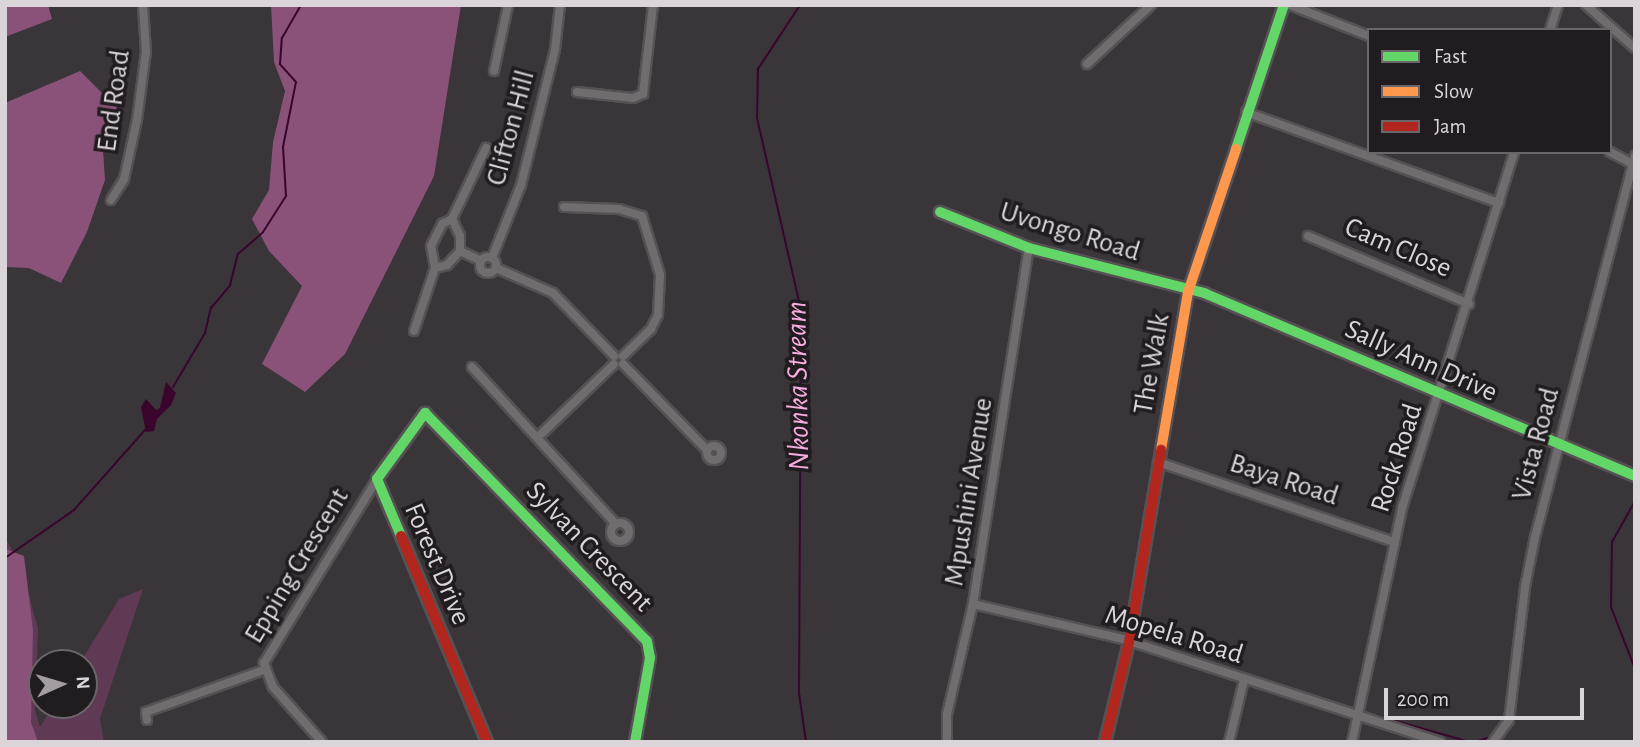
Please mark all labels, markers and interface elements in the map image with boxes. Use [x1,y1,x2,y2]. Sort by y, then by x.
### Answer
legend [1367,28,1612,154]
text: Fast [1434,46,1467,67]
street label: End Road [90,48,138,154]
street label: Clifton Hill [480,67,542,189]
text: Slow [1434,81,1473,102]
text: Jam [1434,116,1466,137]
street label: Uvongo Road [996,195,1144,269]
street label: Cam Close [1340,211,1456,285]
water label: Nkonka Stream [779,301,817,471]
street label: The Walk [1127,311,1177,417]
street label: Sally Ann Drive [1340,312,1502,410]
street label: Vista Road [1505,384,1567,504]
street label: Mpushini Avenue [938,396,1000,588]
street label: Rock Road [1364,399,1430,517]
street label: Baya Road [1225,447,1343,513]
street label: Sylvan Crescent [519,475,659,619]
street label: Epping Crescent [238,482,356,650]
street label: Forest Drive [396,498,478,630]
street label: Mopela Road [1101,598,1247,672]
north arrow [28,649,98,719]
scale bar [1388,674,1588,718]
text: N [73,675,92,690]
text: 200 m [1397,689,1449,710]

